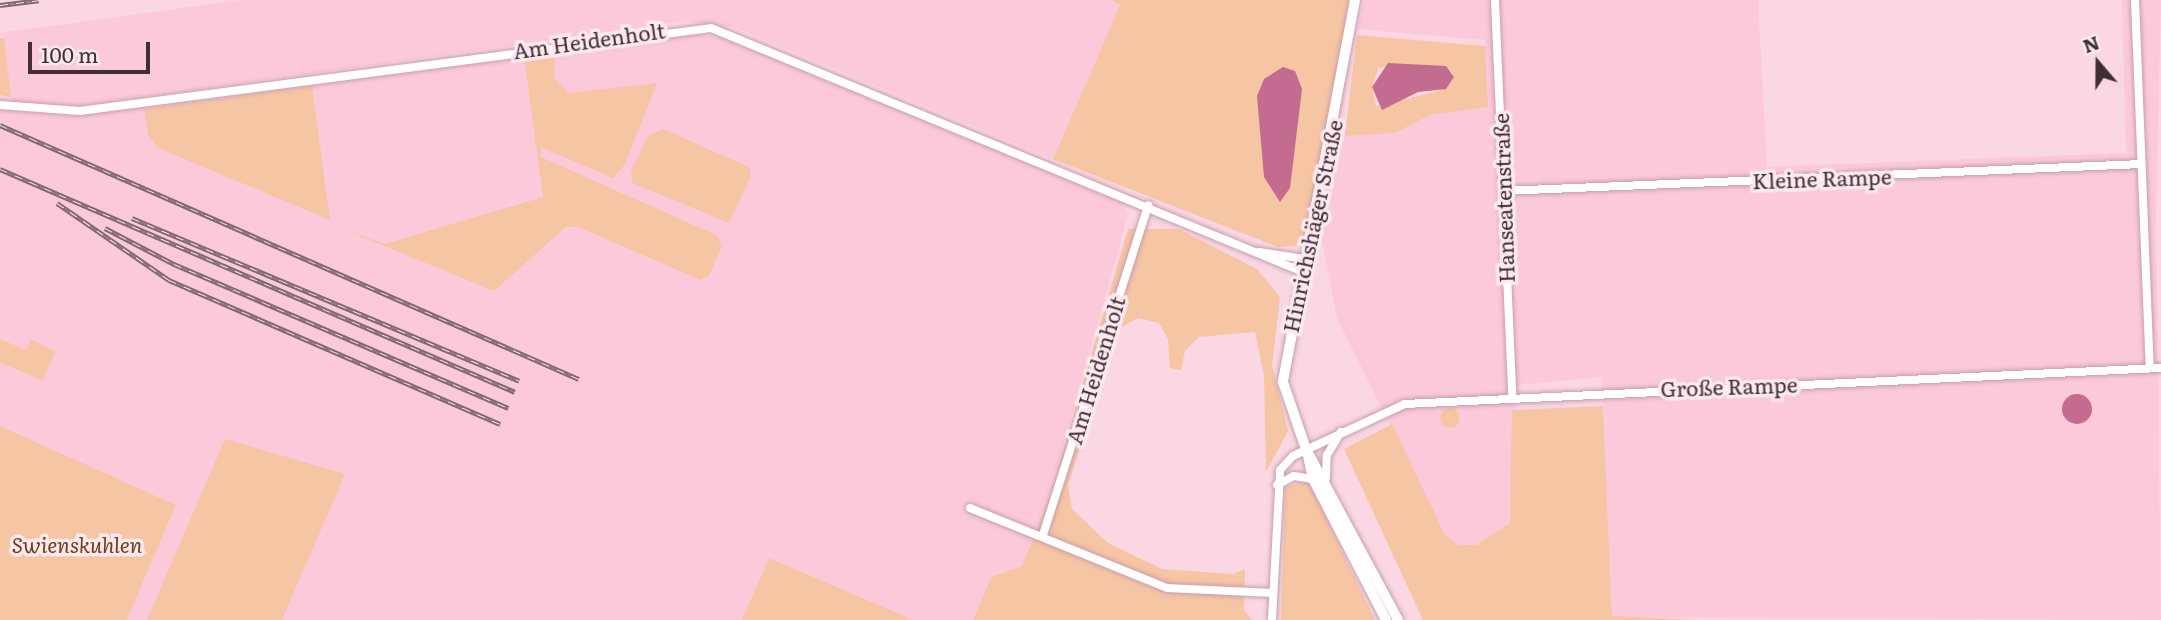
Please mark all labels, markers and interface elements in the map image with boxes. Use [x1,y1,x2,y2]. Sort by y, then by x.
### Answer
street label: Am Heidenholt [511,17,667,63]
text: N [2079,27,2103,59]
scale bar [32,28,154,72]
north arrow [2063,28,2133,98]
text: 100 m [41,38,98,69]
street label: Hanseatenstraße [1487,113,1519,283]
street label: Hinrichshäger Straße [1277,117,1347,335]
street label: Kleine Rampe [1752,163,1892,193]
street label: Am Heidenholt [1061,293,1129,447]
street label: Große Rampe [1660,371,1798,401]
park label: Swienskuhlen [12,531,142,557]

